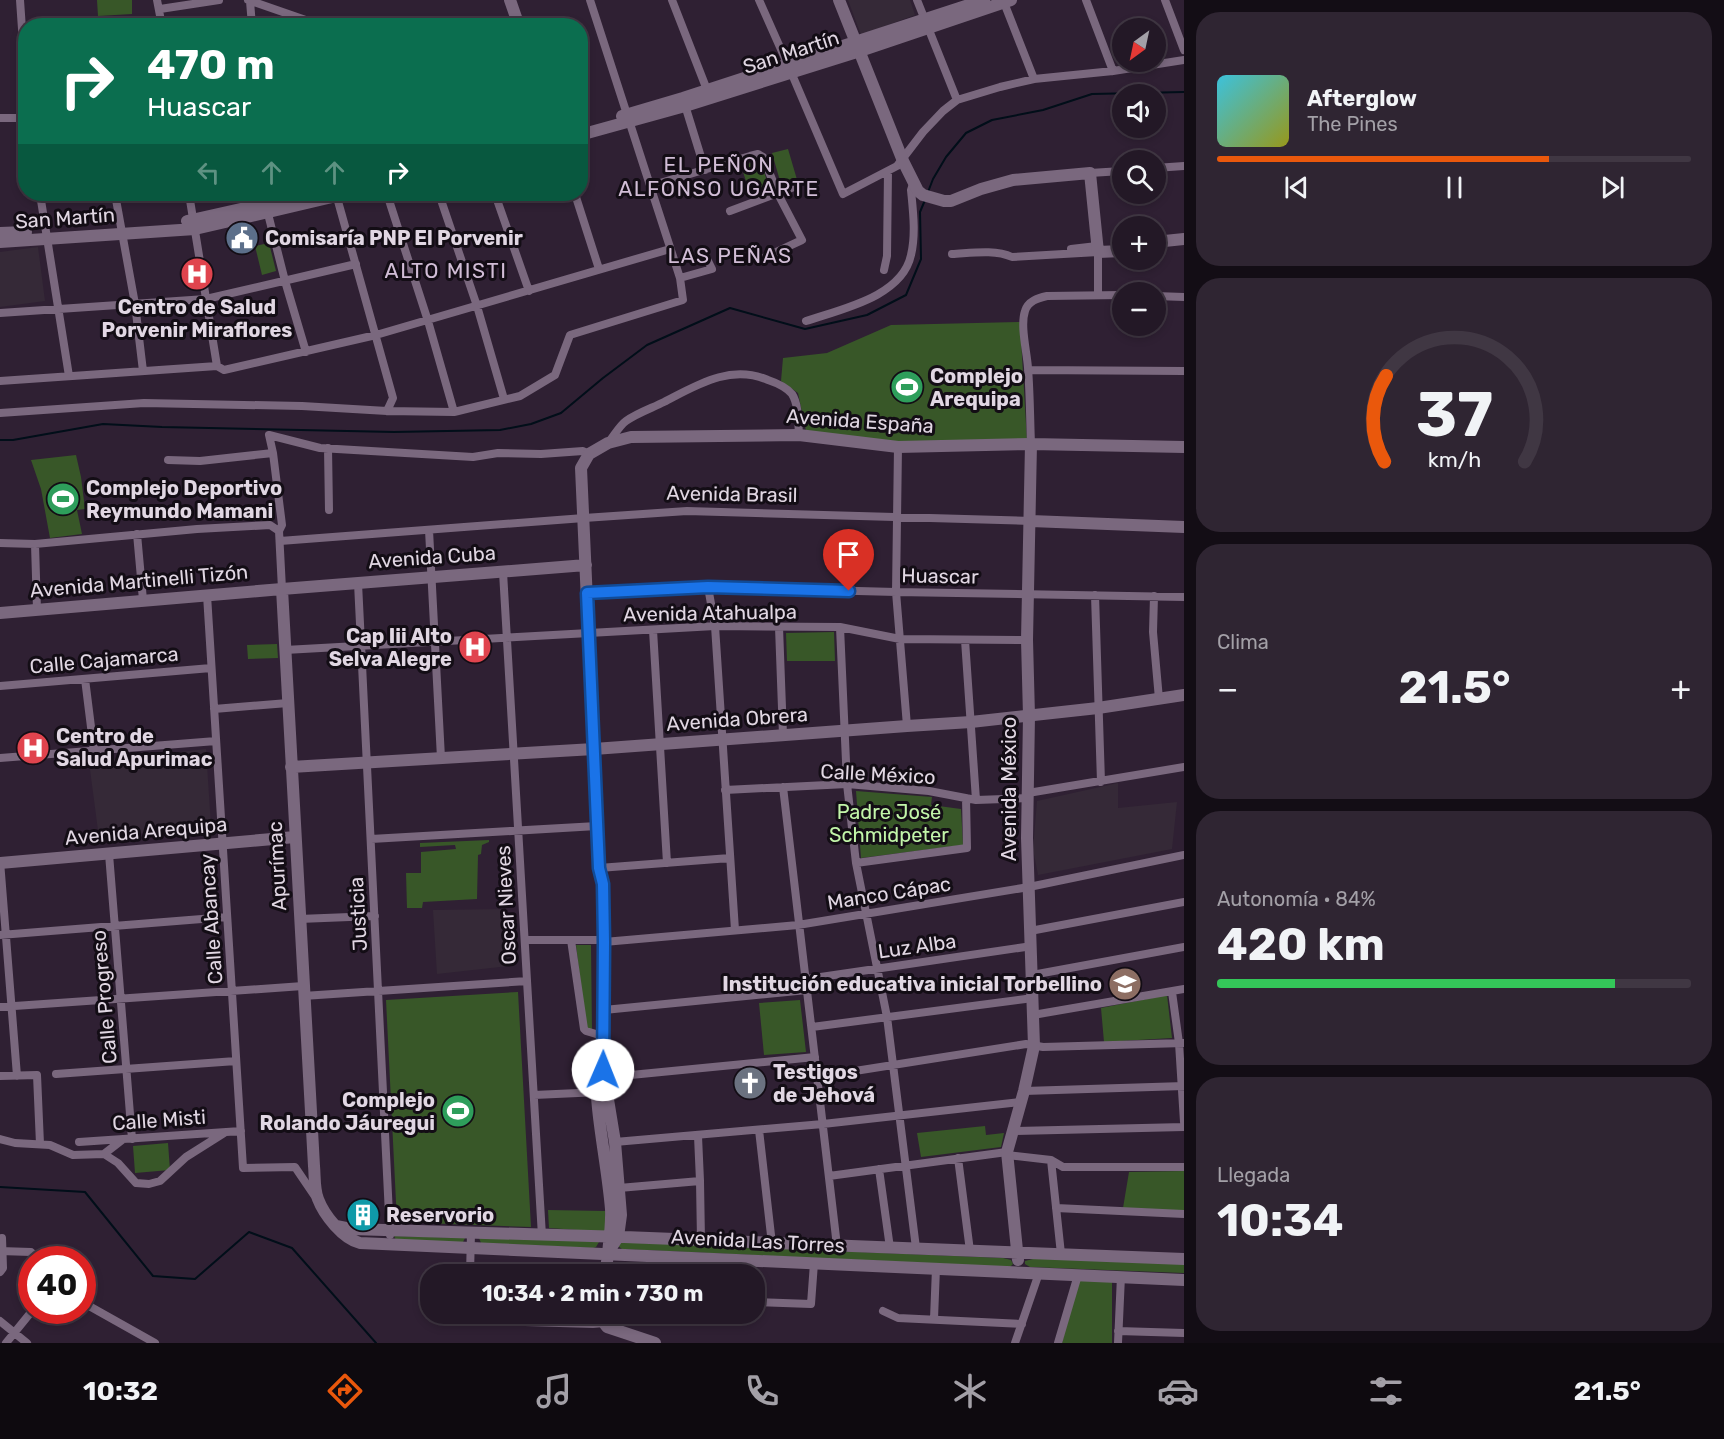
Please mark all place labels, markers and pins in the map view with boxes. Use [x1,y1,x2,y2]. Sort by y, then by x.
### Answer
public building icon: Comisaría PNP El Porvenir [224,220,260,256]
place label: Comisaría PNP El Porvenir [265,226,523,250]
hospital icon: Centro de Salud Porvenir Miraflores [179,256,215,292]
place label: Centro de Salud Porvenir Miraflores [102,295,292,342]
place label: Complejo Arequipa [930,364,1023,411]
sports icon: Complejo Arequipa [889,369,925,405]
place label: Complejo Deportivo Reymundo Mamani [86,476,282,523]
sports icon: Complejo Deportivo Reymundo Mamani [45,481,81,517]
pin [823,529,874,591]
place label: Cap Iii Alto Selva Alegre [329,624,452,671]
hospital icon: Cap Iii Alto Selva Alegre [457,629,493,665]
place label: Centro de Salud Apurimac [56,724,213,771]
hospital icon: Centro de Salud Apurimac [15,730,51,766]
school or university icon: Institución educativa inicial Torbellino [1107,966,1143,1002]
place label: Institución educativa inicial Torbellino [722,972,1102,996]
place label: Testigos de Jehová [773,1060,875,1107]
church icon: Testigos de Jehová [732,1065,768,1101]
place label: Complejo Rolando Jáuregui [260,1088,435,1135]
sports icon: Complejo Rolando Jáuregui [440,1093,476,1129]
building icon: Reservorio [345,1197,381,1233]
place label: Reservorio [386,1203,494,1227]

